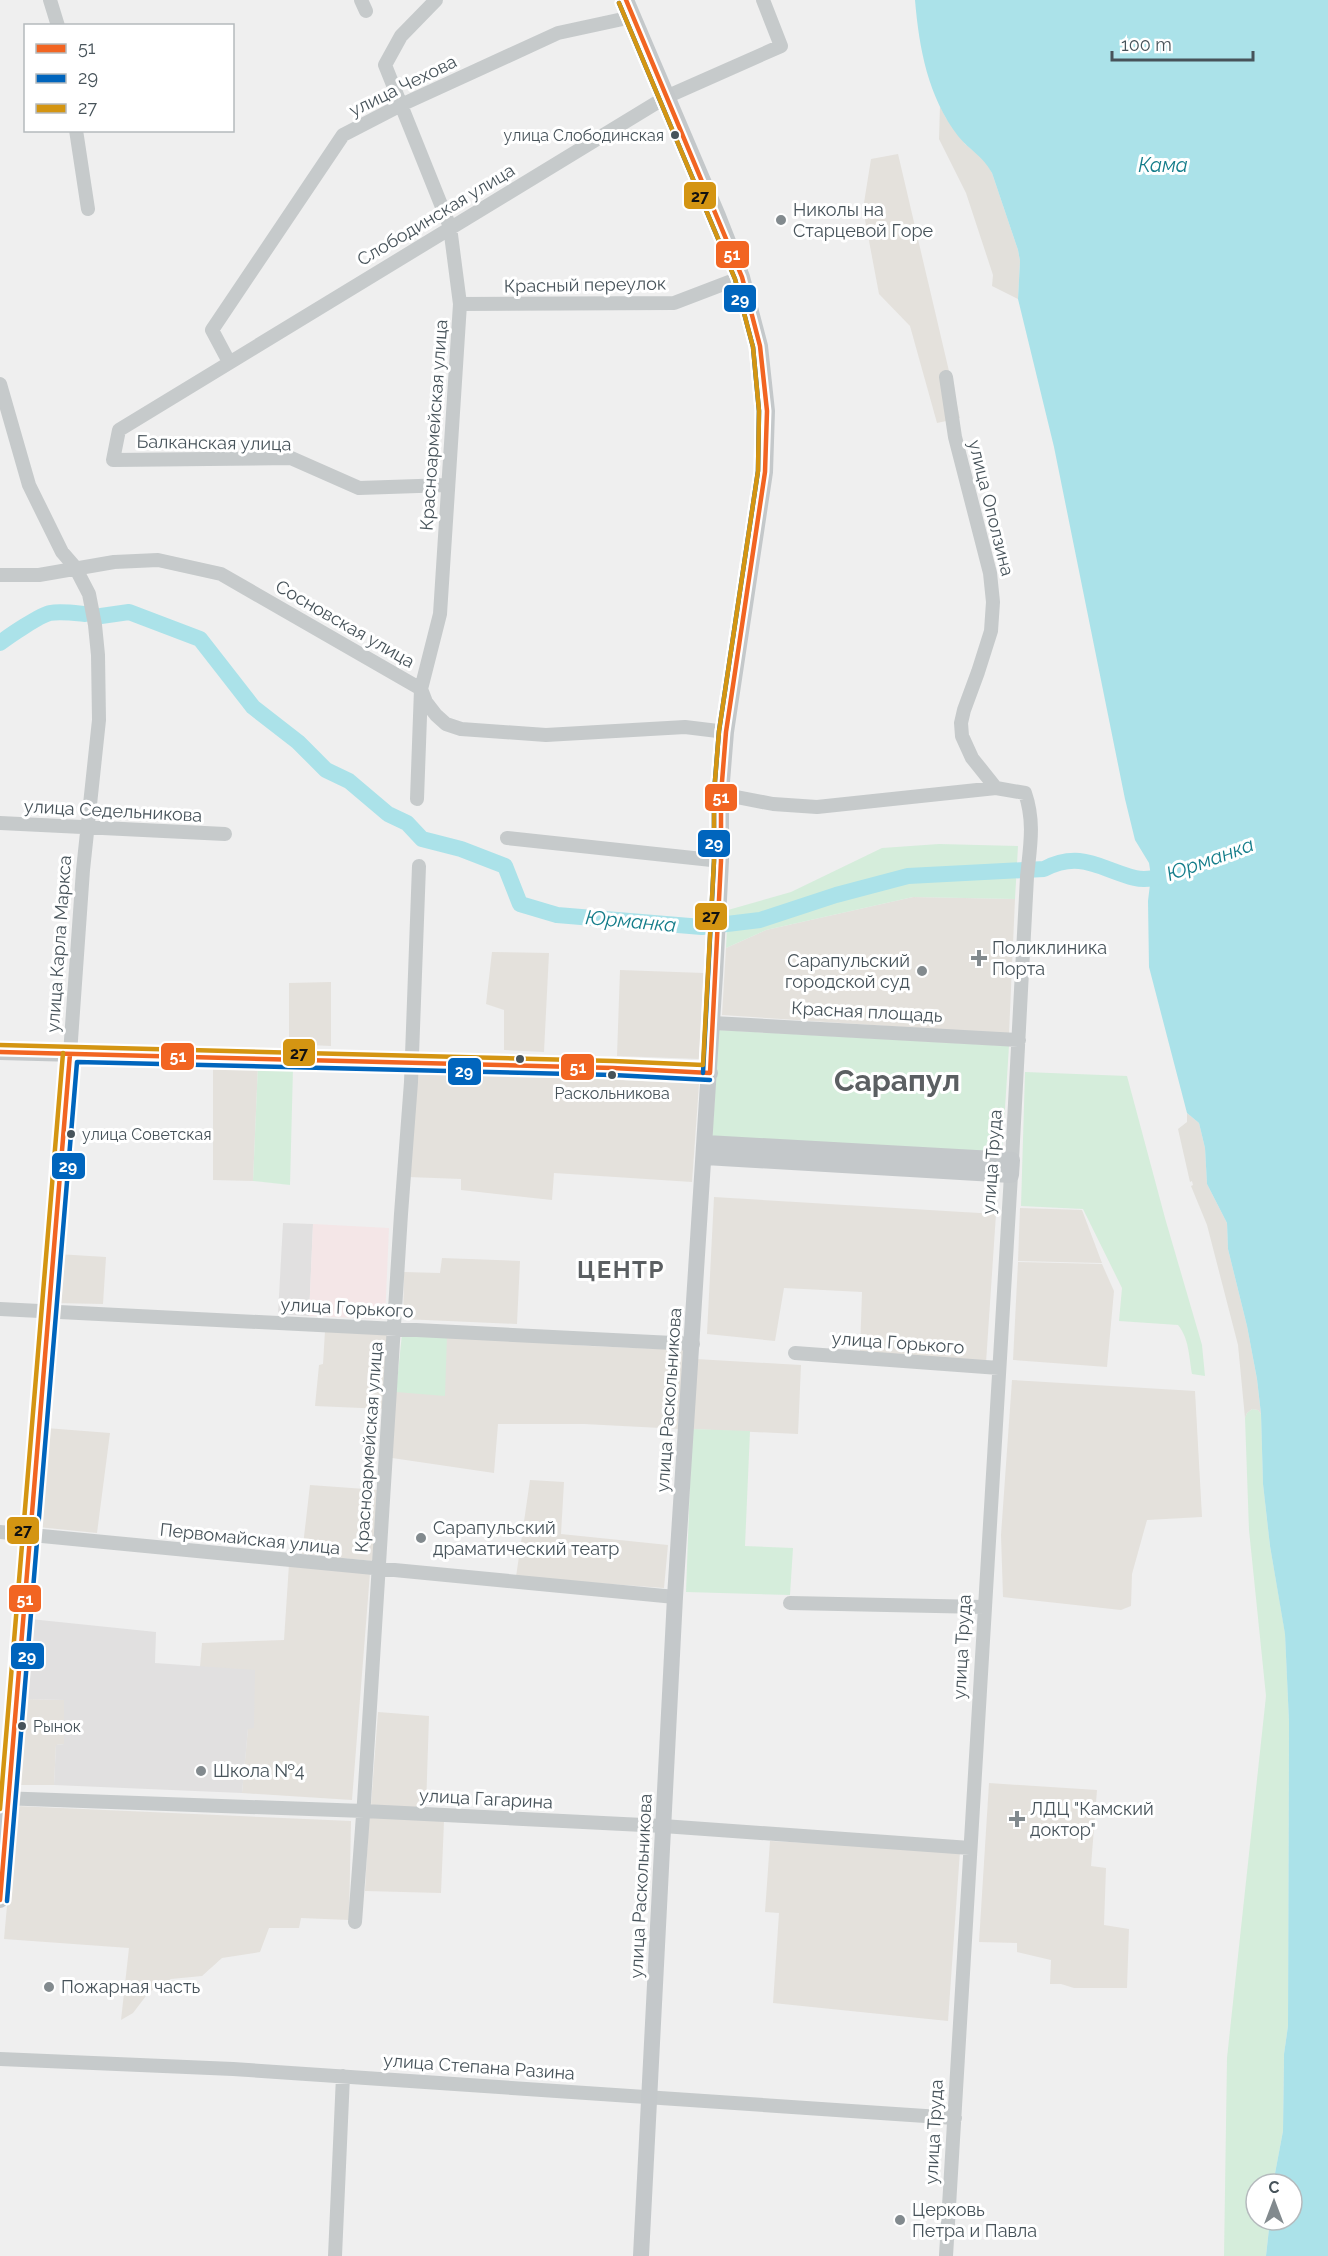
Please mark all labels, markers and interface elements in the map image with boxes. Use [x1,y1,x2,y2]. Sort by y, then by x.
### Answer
legend [24,24,234,132]
scale bar [1112,24,1253,62]
text: 100 m [1121,34,1172,55]
text: 51 [78,37,96,58]
street label: улица Чехова [346,50,460,121]
text: 29 [78,67,98,88]
text: 27 [78,97,97,118]
place label: улица Слободинская [504,126,664,145]
marker: улица Слободинская [669,129,681,141]
water label: Кама [1138,153,1188,177]
street label: Слободинская улица [353,159,518,270]
line badge: 27 [683,181,717,210]
text: 27 [691,187,709,206]
place label: Николы на Старцевой Горе [793,199,934,241]
marker: Николы на Старцевой Горе [774,213,788,227]
line badge: 51 [715,240,750,269]
text: 51 [724,245,740,264]
street label: Красный переулок [504,273,666,296]
line badge: 29 [723,284,757,313]
text: 29 [731,290,749,309]
street label: Красноармейская улица [416,319,451,531]
street label: Балканская улица [136,431,292,454]
street label: улица Оползина [964,438,1019,578]
street label: Сосновская улица [272,575,419,672]
line badge: 51 [704,783,738,812]
text: 51 [713,788,729,807]
street label: улица Седельникова [23,795,203,826]
line badge: 29 [697,829,731,858]
water label: Юрманка [1163,832,1257,886]
text: 29 [705,834,723,853]
street label: улица Карла Маркса [42,855,75,1033]
line badge: 27 [694,902,728,931]
water label: Юрманка [585,905,677,937]
text: 27 [702,907,720,926]
place label: Поликлиника Порта [992,937,1107,979]
marker: Поликлиника Порта [970,949,988,967]
place label: Сарапульский городской суд [785,950,910,992]
marker: Сарапульский городской суд [915,964,929,978]
street label: Красная площадь [791,997,943,1026]
line badge: 27 [282,1038,316,1067]
line badge: 51 [160,1042,195,1071]
text: 27 [290,1044,308,1063]
text: 51 [170,1047,186,1066]
unlabelled marker [514,1053,526,1065]
line badge: 51 [560,1053,595,1081]
line badge: 29 [447,1057,482,1086]
text: 51 [570,1058,586,1077]
text: 29 [455,1062,473,1081]
district label: Сарапул [834,1063,960,1098]
marker: Раскольникова [606,1069,618,1081]
place label: Раскольникова [554,1084,670,1103]
street label: улица Труда [977,1109,1006,1215]
place label: улица Советская [82,1125,212,1144]
marker: улица Советская [65,1128,77,1140]
line badge: 29 [51,1152,86,1180]
text: 29 [59,1157,77,1176]
district label: ЦЕНТР [577,1255,665,1284]
street label: улица Горького [280,1294,414,1321]
street label: улица Раскольникова [652,1307,685,1493]
street label: улица Горького [831,1327,965,1358]
street label: Красноармейская улица [351,1341,386,1553]
line badge: 27 [6,1516,40,1545]
place label: Сарапульский драматический театр [433,1517,619,1559]
street label: Первомайская улица [159,1519,341,1558]
text: 27 [14,1521,32,1540]
marker: Сарапульский драматический театр [414,1531,428,1545]
line badge: 51 [8,1584,42,1613]
text: 51 [17,1590,33,1609]
street label: улица Труда [948,1594,975,1700]
line badge: 29 [10,1642,45,1670]
text: 29 [18,1647,36,1666]
place label: Рынок [33,1717,81,1736]
marker: Рынок [16,1720,28,1732]
place label: Школа №4 [213,1760,305,1781]
marker: Школа №4 [194,1764,208,1778]
street label: улица Гагарина [419,1785,553,1812]
street label: улица Раскольникова [625,1793,656,1979]
place label: ЛДЦ "Камский доктор" [1030,1798,1154,1840]
marker: ЛДЦ "Камский доктор" [1008,1810,1026,1828]
place label: Пожарная часть [61,1976,200,1997]
marker: Пожарная часть [42,1980,56,1994]
street label: улица Степана Разина [382,2049,576,2084]
street label: улица Труда [920,2079,947,2185]
north arrow [1244,2172,1304,2232]
text: С [1269,2178,1280,2197]
place label: Церковь Петра и Павла [912,2199,1037,2241]
marker: Церковь Петра и Павла [893,2213,907,2227]

